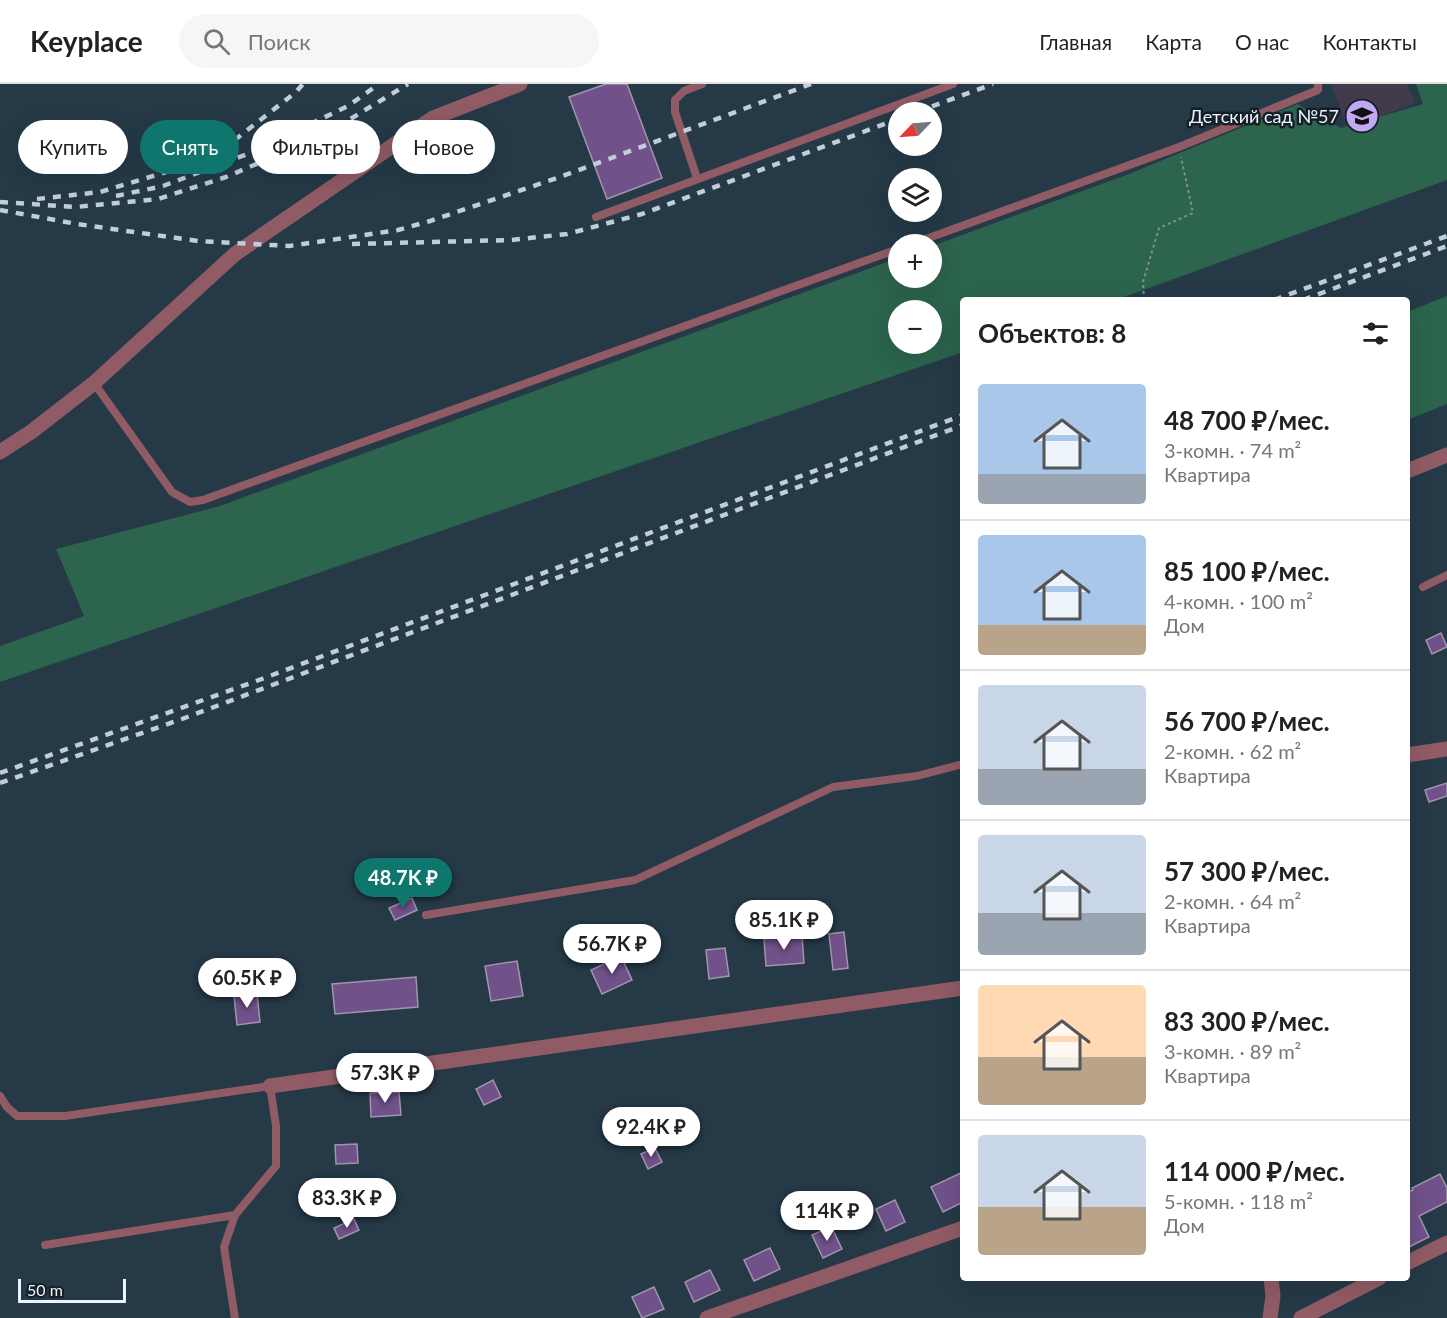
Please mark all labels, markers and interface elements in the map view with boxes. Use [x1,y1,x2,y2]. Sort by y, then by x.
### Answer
search box [179,14,599,68]
text: Keyplace [30,24,143,58]
icon: search [200,25,233,58]
text: Поиск [248,28,311,55]
text: Главная [1039,29,1112,54]
text: Карта [1145,29,1202,54]
text: О нас [1235,29,1289,54]
text: Контакты [1322,29,1417,54]
school or university icon: Детский сад №57 [1344,98,1380,134]
north arrow [888,102,942,156]
map controls [888,102,942,354]
place label: Детский сад №57 [1189,105,1339,127]
chip: Купить [18,120,128,174]
chip: Снять [140,120,239,174]
chip: Фильтры [251,120,380,174]
chip: Новое [392,120,495,174]
button: layers [888,168,942,222]
button: + [888,234,942,288]
button: − [888,300,942,354]
text: Объектов: 8 [978,317,1126,349]
icon: filters [1359,317,1392,350]
text: 48 700 ₽/мес. [1164,404,1330,436]
icon: home [1026,408,1098,480]
text: 3-комн. · 74 m² [1164,438,1301,462]
text: Квартира [1164,462,1251,486]
text: 85 100 ₽/мес. [1164,555,1330,587]
icon: home [1026,559,1098,631]
text: 4-комн. · 100 m² [1164,589,1313,613]
text: Дом [1164,613,1205,637]
text: 56 700 ₽/мес. [1164,705,1330,737]
icon: home [1026,709,1098,781]
text: 2-комн. · 62 m² [1164,739,1301,763]
text: Квартира [1164,763,1251,787]
text: 57 300 ₽/мес. [1164,855,1330,887]
pin: 48.7K ₽ [348,858,458,909]
icon: home [1026,859,1098,931]
text: 48.7K ₽ [368,865,438,889]
text: 2-комн. · 64 m² [1164,889,1301,913]
pin: 85.1K ₽ [729,900,839,951]
text: 85.1K ₽ [749,907,819,931]
text: Квартира [1164,913,1251,937]
pin: 56.7K ₽ [557,924,667,975]
text: 56.7K ₽ [577,931,647,955]
pin: 60.5K ₽ [192,958,302,1009]
text: 60.5K ₽ [212,965,282,989]
text: 83 300 ₽/мес. [1164,1005,1330,1037]
icon: home [1026,1009,1098,1081]
text: 3-комн. · 89 m² [1164,1039,1301,1063]
pin: 57.3K ₽ [330,1053,440,1104]
text: 57.3K ₽ [350,1060,420,1084]
text: Квартира [1164,1063,1251,1087]
pin: 92.4K ₽ [596,1107,706,1158]
text: 92.4K ₽ [616,1114,686,1138]
text: 114 000 ₽/мес. [1164,1155,1345,1187]
icon: home [1026,1159,1098,1231]
pin: 83.3K ₽ [292,1178,402,1229]
text: 83.3K ₽ [312,1185,382,1209]
text: 5-комн. · 118 m² [1164,1189,1313,1213]
pin: 114K ₽ [778,1191,876,1242]
text: 114K ₽ [794,1198,860,1222]
text: Дом [1164,1213,1205,1237]
scale bar [18,1276,126,1304]
text: 50 m [27,1280,63,1299]

